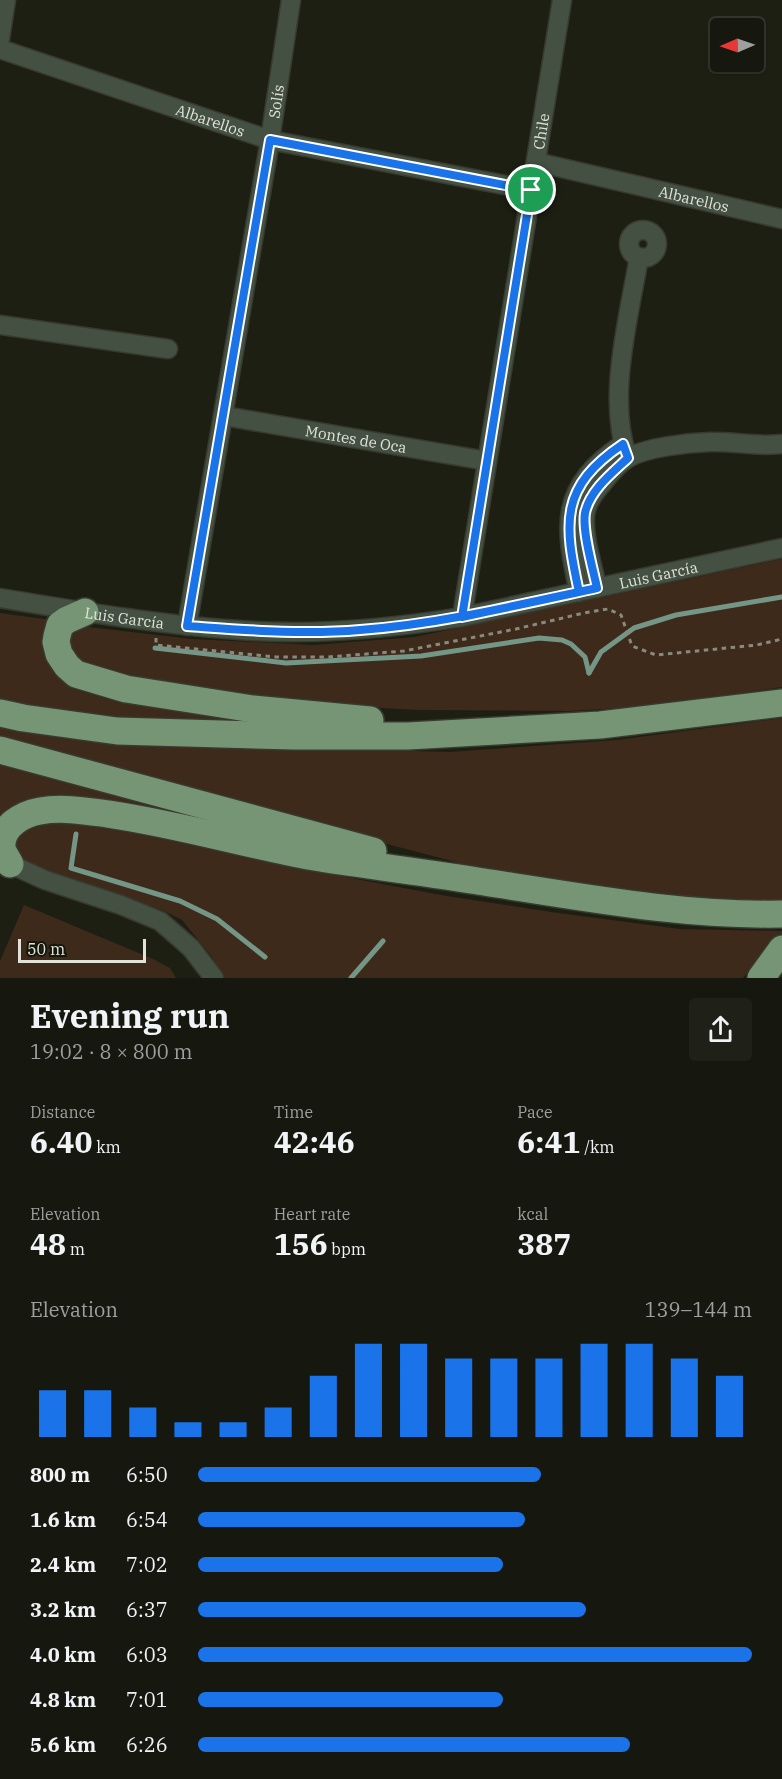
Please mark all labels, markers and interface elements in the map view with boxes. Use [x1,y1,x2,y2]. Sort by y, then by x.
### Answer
north arrow [710,18,764,72]
map controls [710,18,764,72]
street label: Solís [264,83,288,120]
street label: Albarellos [173,99,247,140]
street label: Chile [528,112,553,151]
pin [505,164,556,215]
icon: arrive [514,173,547,206]
street label: Albarellos [657,181,731,216]
street label: Montes de Oca [304,421,408,457]
street label: Luis García [617,557,700,592]
street label: Luis García [83,602,165,632]
scale bar [18,936,146,964]
text: 50 m [27,939,65,959]
text: Evening run [30,994,230,1037]
button: share [689,998,752,1061]
text: 19:02 · 8 × 800 m [30,1038,193,1065]
text: Distance [30,1102,95,1122]
text: Time [274,1102,313,1122]
text: Pace [517,1102,553,1122]
text: 6.40 [30,1122,92,1161]
text: 42:46 [274,1122,355,1161]
text: 6:41 [517,1122,580,1161]
text: km [92,1137,121,1157]
text: /km [580,1137,615,1157]
text: Elevation [30,1204,100,1224]
text: Heart rate [274,1204,350,1224]
text: kcal [517,1204,548,1224]
text: 48 [30,1224,66,1263]
text: 156 [274,1224,328,1263]
text: 387 [517,1224,571,1263]
text: m [66,1239,85,1259]
text: bpm [328,1239,366,1259]
text: Elevation [30,1296,118,1323]
text: 139–144 m [645,1296,752,1323]
text: 800 m [30,1461,90,1488]
text: 6:50 [126,1461,168,1488]
text: 1.6 km [30,1506,96,1533]
text: 6:54 [126,1506,168,1533]
text: 2.4 km [30,1551,96,1578]
text: 7:02 [126,1551,168,1578]
text: 3.2 km [30,1596,96,1623]
text: 6:37 [126,1596,168,1623]
text: 4.0 km [30,1641,96,1668]
text: 6:03 [126,1641,168,1668]
text: 4.8 km [30,1686,96,1713]
text: 7:01 [126,1686,168,1713]
text: 5.6 km [30,1731,96,1758]
text: 6:26 [126,1731,168,1758]

